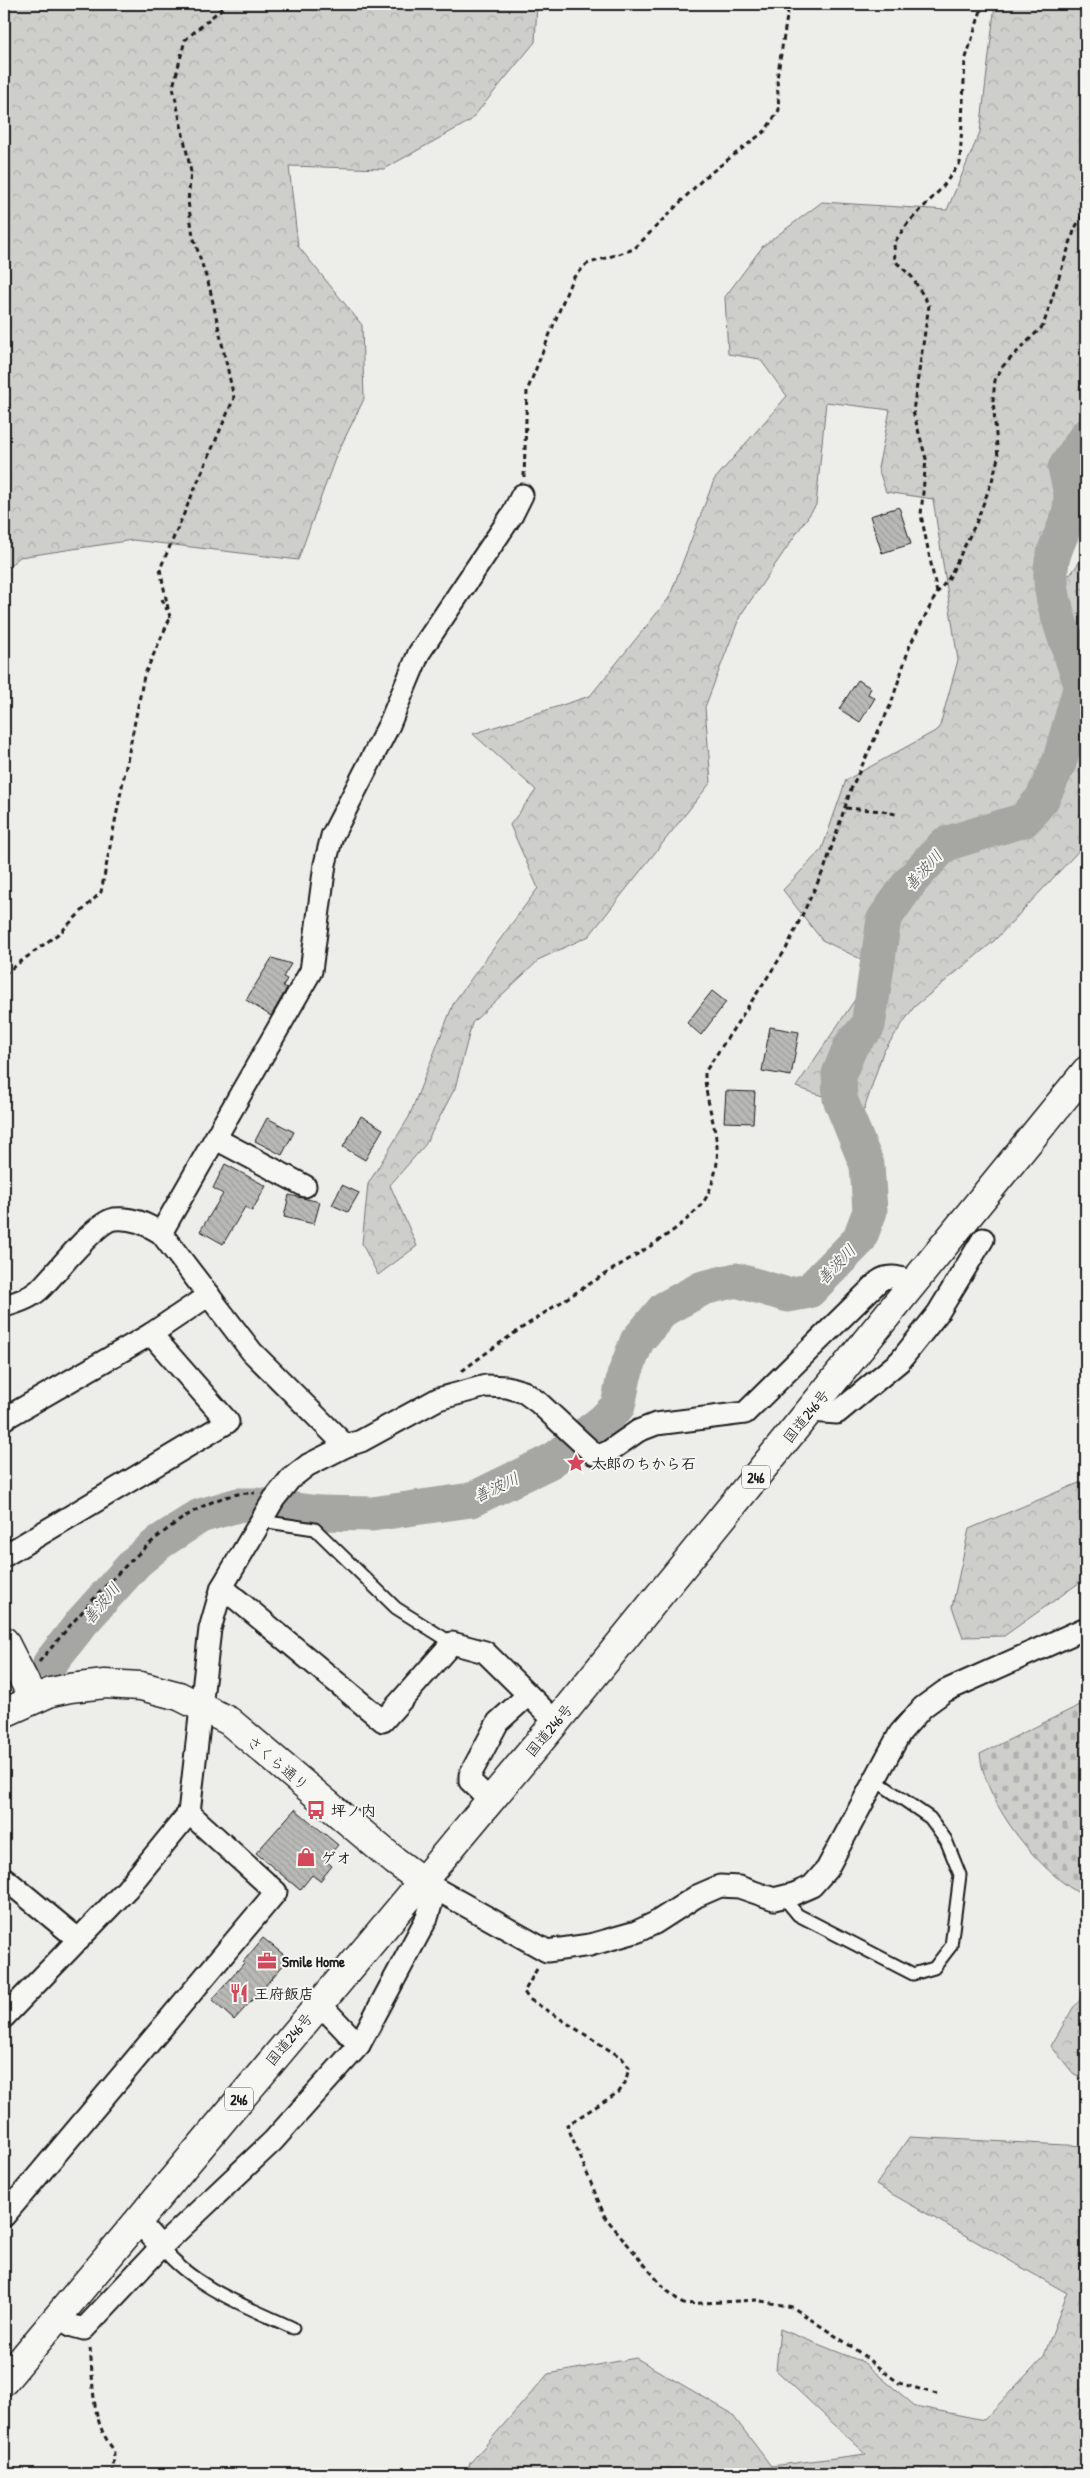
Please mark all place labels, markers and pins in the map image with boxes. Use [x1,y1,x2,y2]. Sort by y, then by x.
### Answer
place icon: 太郎のちから石 [565,1452,587,1474]
place label: 太郎のちから石 [591,1453,696,1474]
bus stop icon: 坪ノ内 [305,1799,327,1821]
place label: 坪ノ内 [331,1800,376,1821]
shop icon: ゲオ [295,1846,317,1868]
place label: ゲオ [321,1847,351,1868]
office icon: Smile Home [256,1950,278,1972]
place label: Smile Home [282,1951,345,1972]
restaurant icon: 王府飯店 [228,1982,250,2004]
place label: 王府飯店 [254,1983,314,2004]

